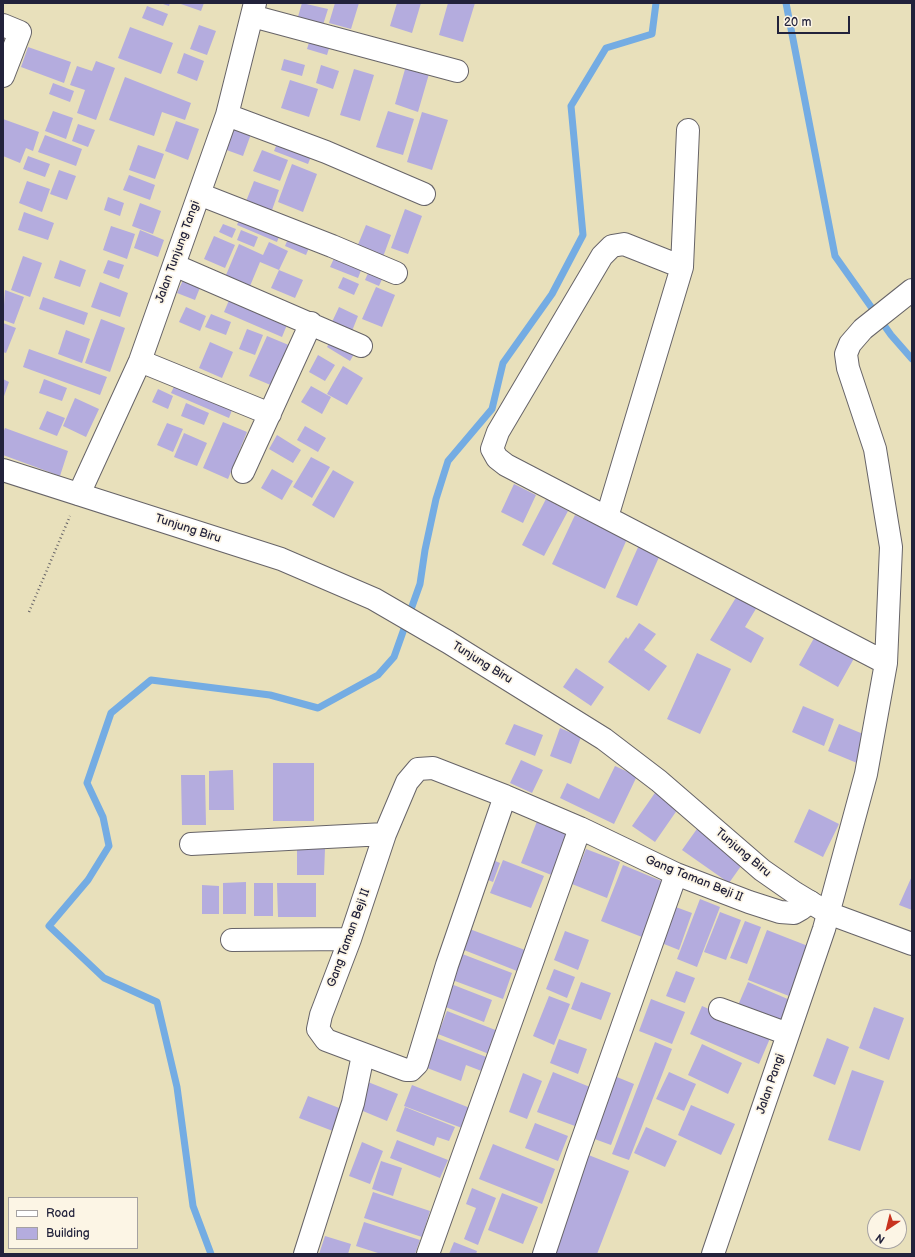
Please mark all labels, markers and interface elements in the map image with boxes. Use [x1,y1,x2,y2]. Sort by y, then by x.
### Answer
scale bar [779,8,852,34]
text: 20 m [784,15,811,30]
street label: Jalan Tunjung Tangi [153,199,203,305]
street label: Tunjung Biru [153,512,223,546]
street label: Tunjung Biru [449,639,515,687]
street label: Tunjung Biru [712,826,774,880]
street label: Gang Taman Beji II [643,853,745,905]
street label: Gang Taman Beji II [324,887,374,989]
street label: Jalan Pangi [754,1052,788,1116]
legend [8,1197,138,1249]
text: Road [46,1206,75,1221]
north arrow [867,1209,907,1249]
text: Building [46,1226,90,1241]
text: N [873,1231,888,1246]

